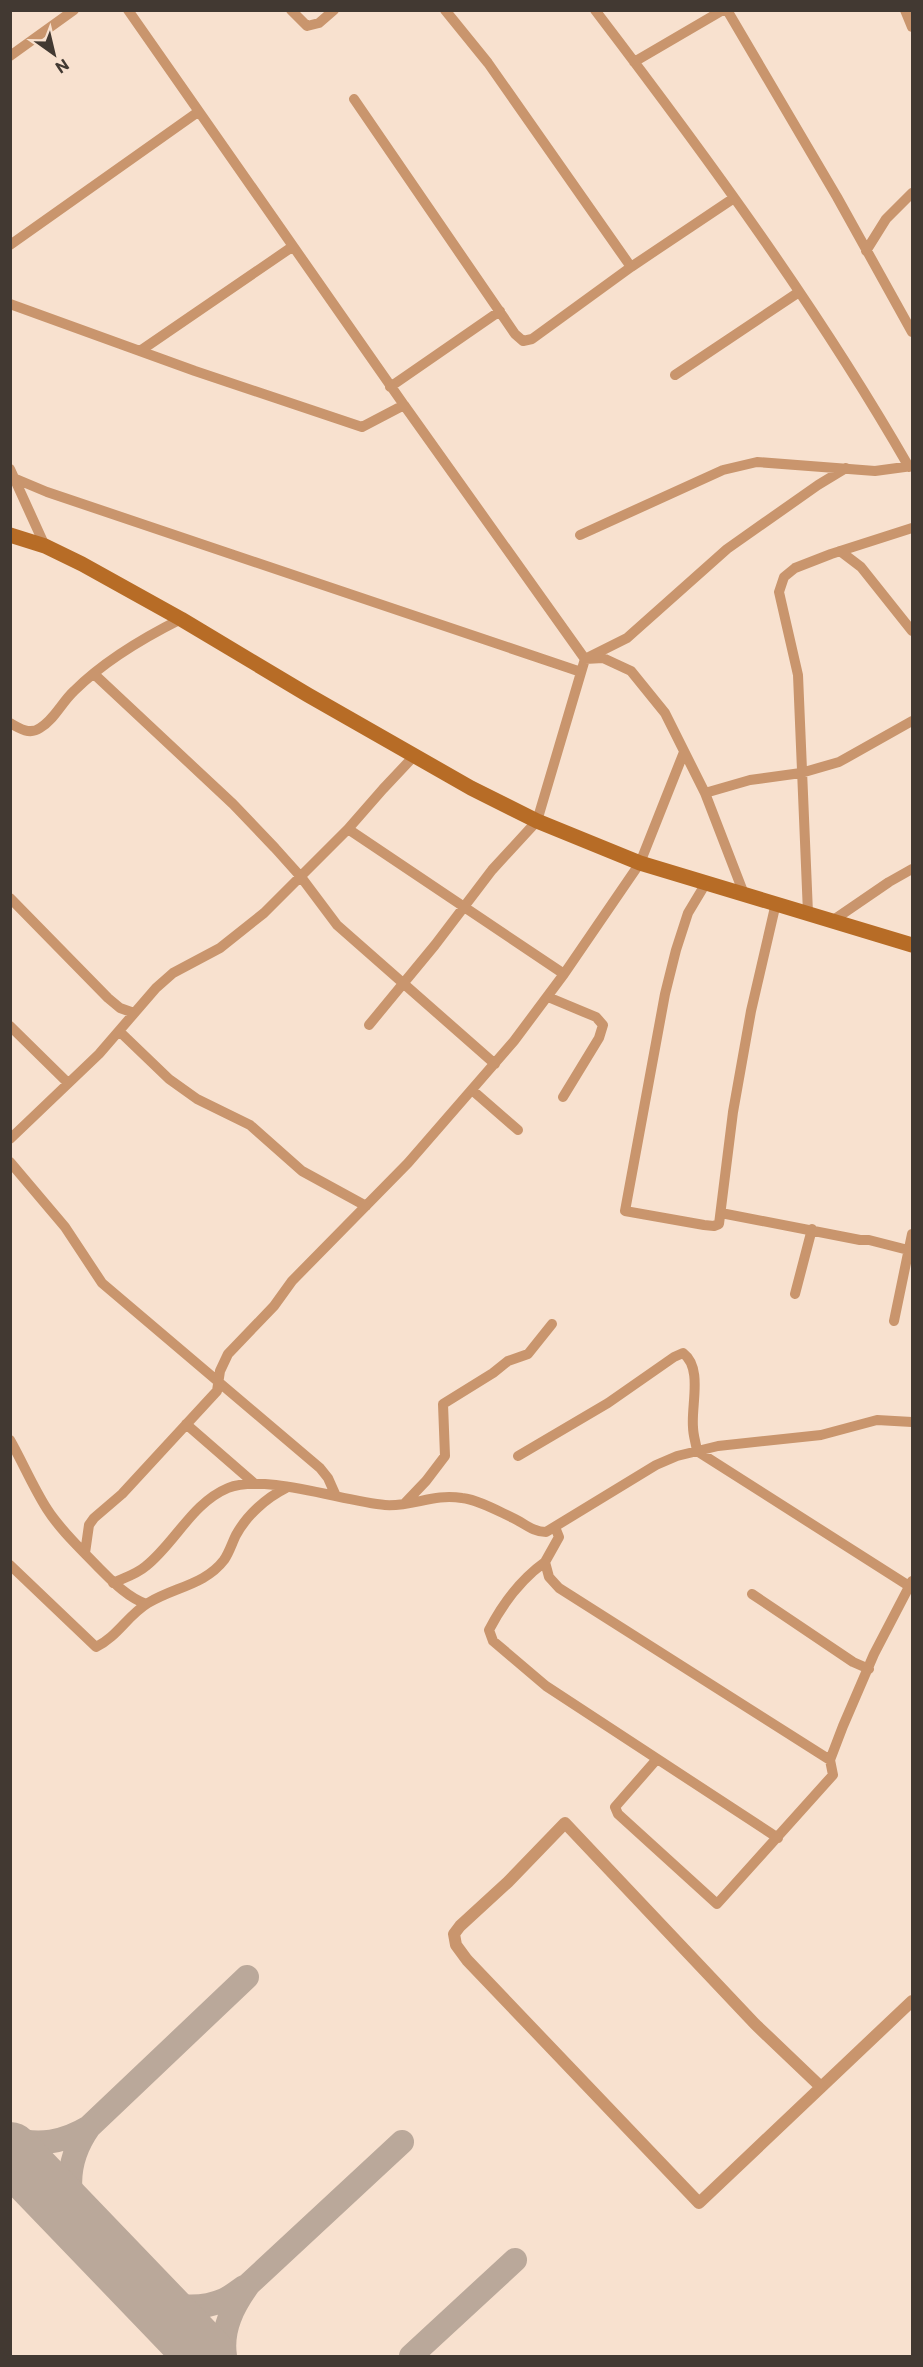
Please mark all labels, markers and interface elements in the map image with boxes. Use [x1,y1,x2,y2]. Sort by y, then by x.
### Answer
north arrow [24,24,84,84]
text: N [52,56,73,78]

